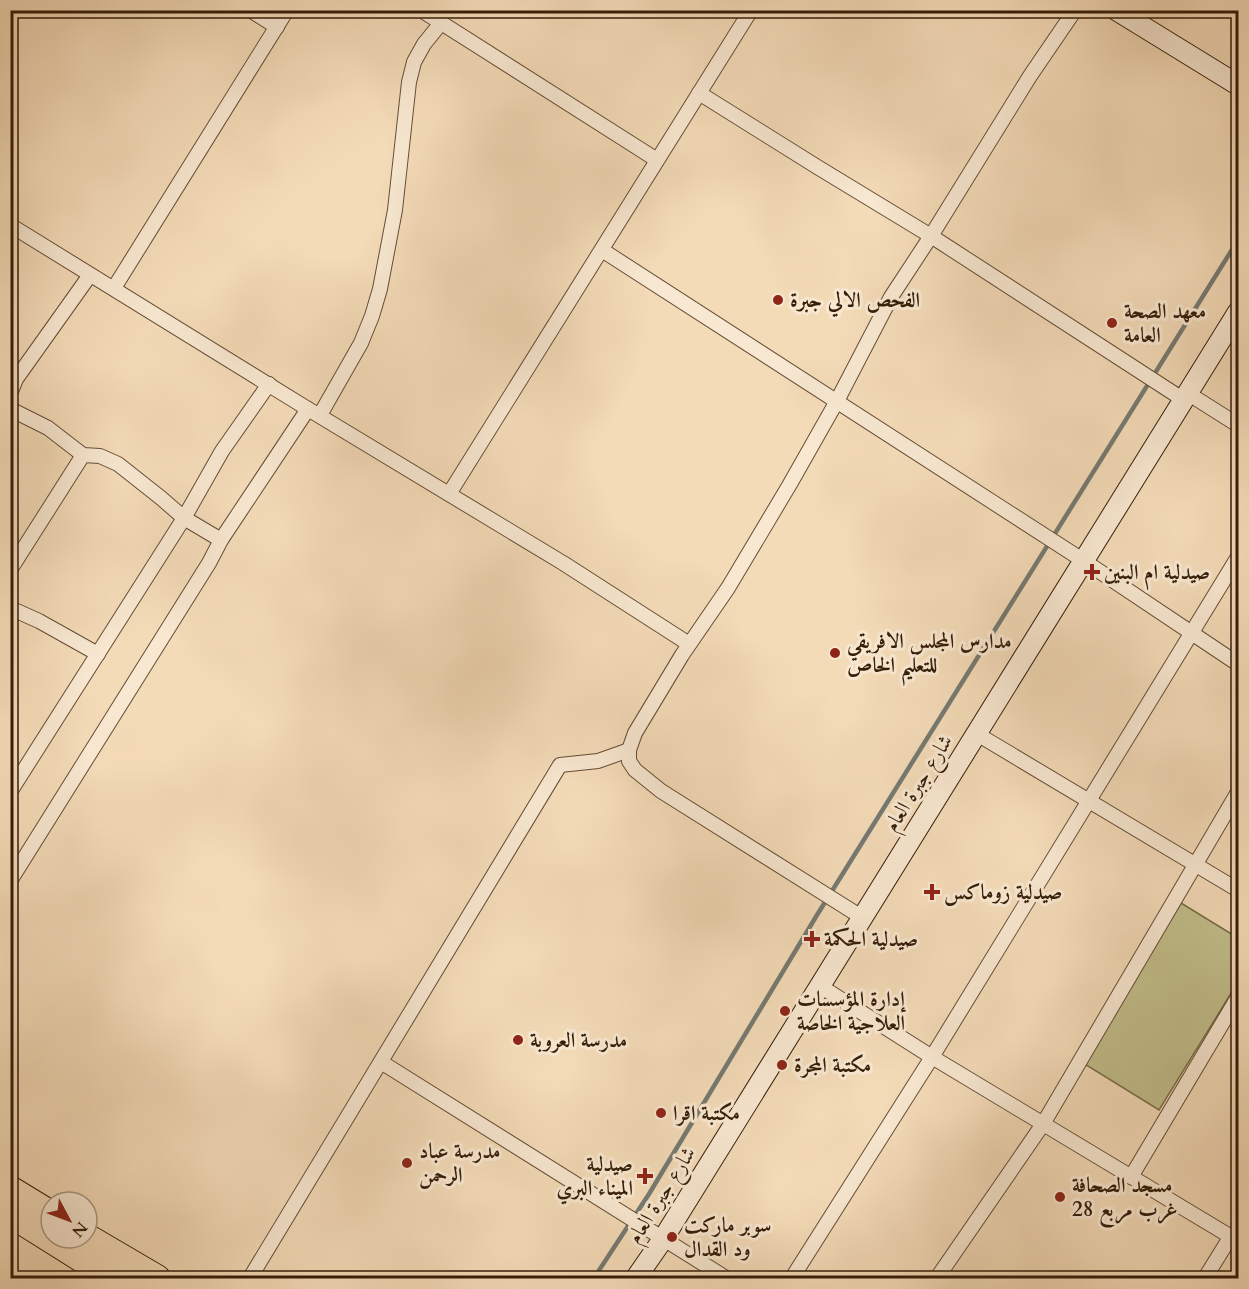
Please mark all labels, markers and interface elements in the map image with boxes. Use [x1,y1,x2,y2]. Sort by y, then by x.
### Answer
place label: الفحص الالي جبرة [790,286,920,318]
marker: الفحص الالي جبرة [771,293,785,307]
place label: معهد الصحة العامة [1124,297,1206,350]
marker: معهد الصحة العامة [1105,316,1119,330]
place label: صيدلية ام البنين [1104,558,1210,591]
marker: صيدلية ام البنين [1085,565,1099,579]
place label: مدارس المجلس الافريقي للتعليم الخاص [846,627,1012,686]
marker: مدارس المجلس الافريقي للتعليم الخاص [828,646,842,660]
street label: شارع جبرة العام [877,729,962,839]
place label: صيدلية زوماكس [944,878,1062,907]
marker: صيدلية زوماكس [925,885,939,899]
place label: صيدلية الحكمة [824,925,918,954]
marker: صيدلية الحكمة [805,932,819,946]
place label: إدارة المؤسسات العلاجية الخاصة [797,985,906,1038]
marker: إدارة المؤسسات العلاجية الخاصة [778,1004,792,1018]
place label: مدرسة العروبة [530,1026,627,1055]
marker: مدرسة العروبة [511,1033,525,1047]
place label: مكتبة المجرة [794,1051,871,1080]
marker: مكتبة المجرة [775,1058,789,1072]
place label: مكتبة اقرا [673,1099,740,1128]
marker: مكتبة اقرا [654,1106,668,1120]
place label: مدرسة عباد الرحمن [419,1137,500,1190]
street label: شارع جبرة العام [620,1141,705,1251]
place label: صيدلية الميناء البري [556,1150,633,1205]
marker: مدرسة عباد الرحمن [400,1156,414,1170]
marker: صيدلية الميناء البري [638,1169,652,1183]
place label: مسجد الصحافة غرب مربع 28 [1072,1171,1178,1228]
north arrow [39,1190,99,1250]
marker: مسجد الصحافة غرب مربع 28 [1053,1190,1067,1204]
place label: سوبر ماركت ود القدال [684,1211,771,1264]
text: N [67,1217,92,1242]
marker: سوبر ماركت ود القدال [665,1230,679,1244]

